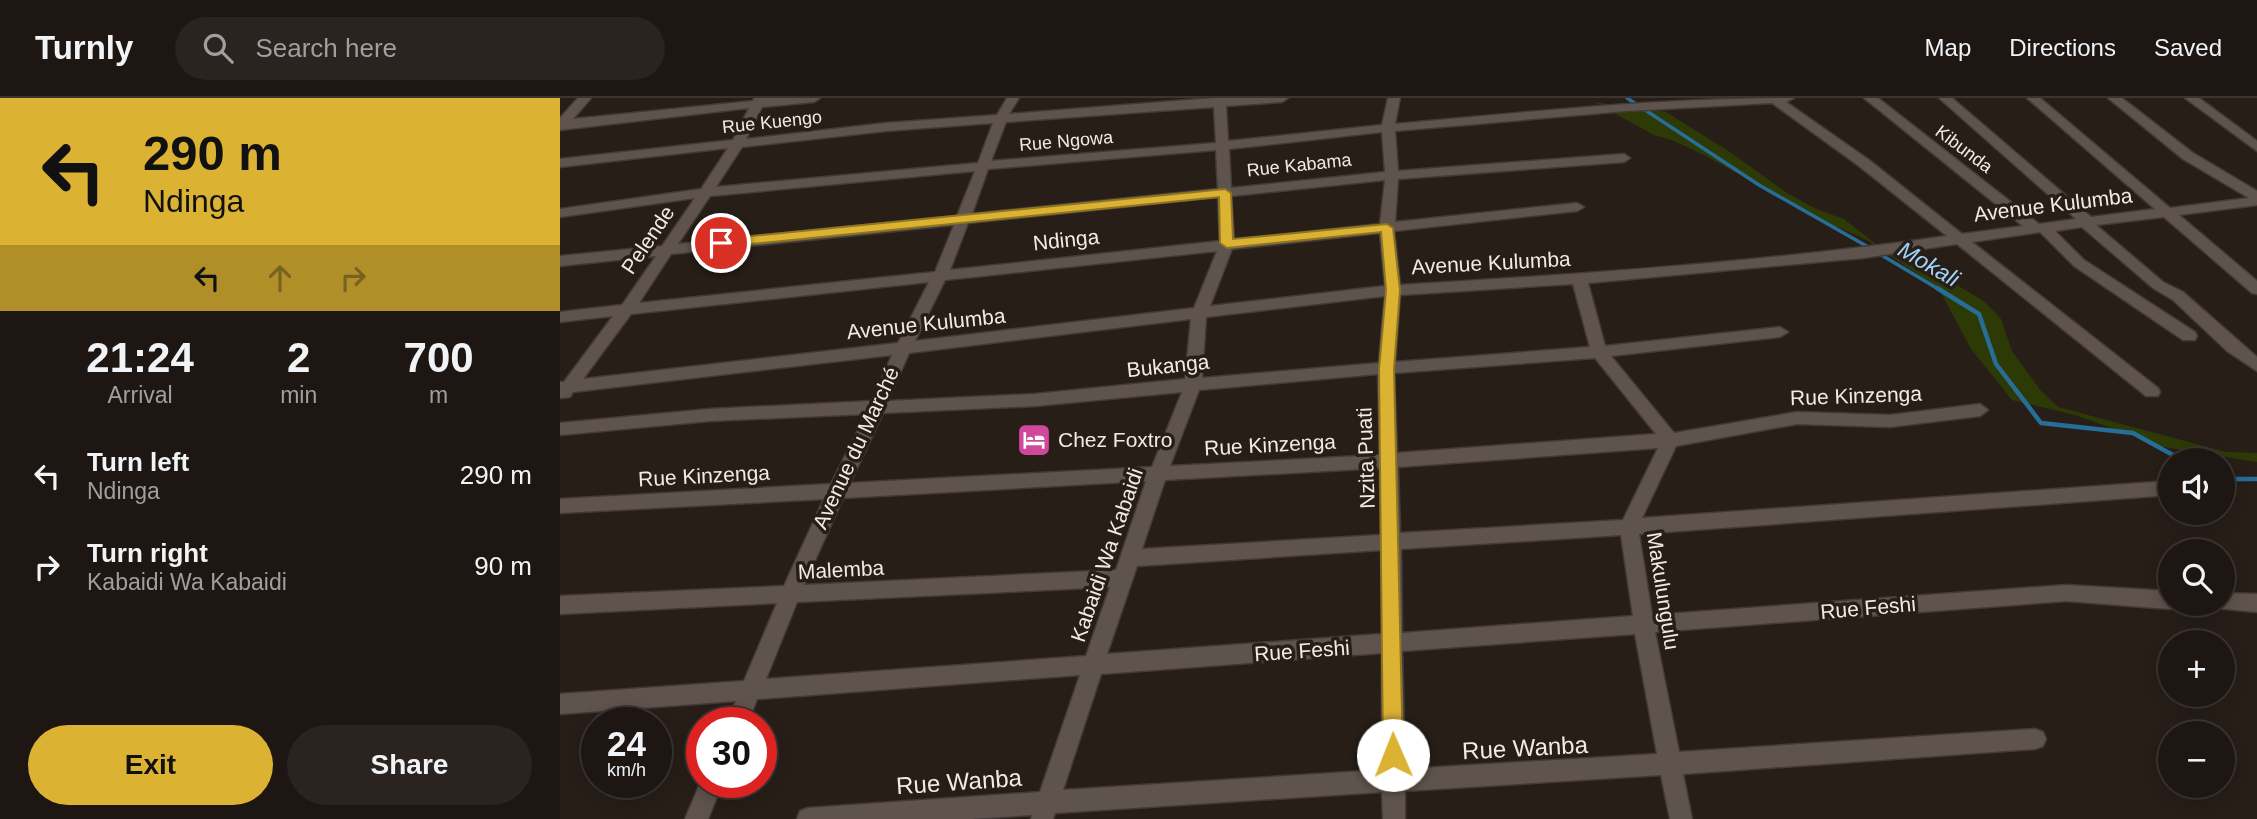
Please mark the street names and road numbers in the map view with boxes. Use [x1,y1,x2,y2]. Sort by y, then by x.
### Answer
street label: Rue Kuengo [721,107,823,137]
street label: Kibunda [1932,121,1997,177]
street label: Rue Ngowa [1018,127,1115,155]
street label: Rue Kabama [1246,149,1353,180]
street label: Avenue Kulumba [1972,183,2134,226]
street label: Pelende [617,201,679,278]
street label: Ndinga [1032,225,1101,254]
street label: Avenue Kulumba [1411,247,1572,278]
street label: Avenue Kulumba [845,304,1007,343]
street label: Bukanga [1126,350,1211,381]
street label: Avenue du Marché [808,363,903,532]
street label: Rue Kinzenga [1790,382,1923,409]
street label: Nzita Puati [1352,407,1379,509]
street label: Rue Kinzenga [1203,430,1337,459]
street label: Rue Kinzenga [637,461,771,490]
street label: Kabaidi Wa Kabaidi [1066,465,1147,645]
street label: Makulungulu [1643,530,1684,652]
street label: Malemba [797,556,885,583]
street label: Rue Feshi [1819,592,1917,623]
street label: Rue Feshi [1253,636,1351,665]
street label: Rue Wanba [1461,731,1589,764]
street label: Rue Wanba [895,764,1023,799]

